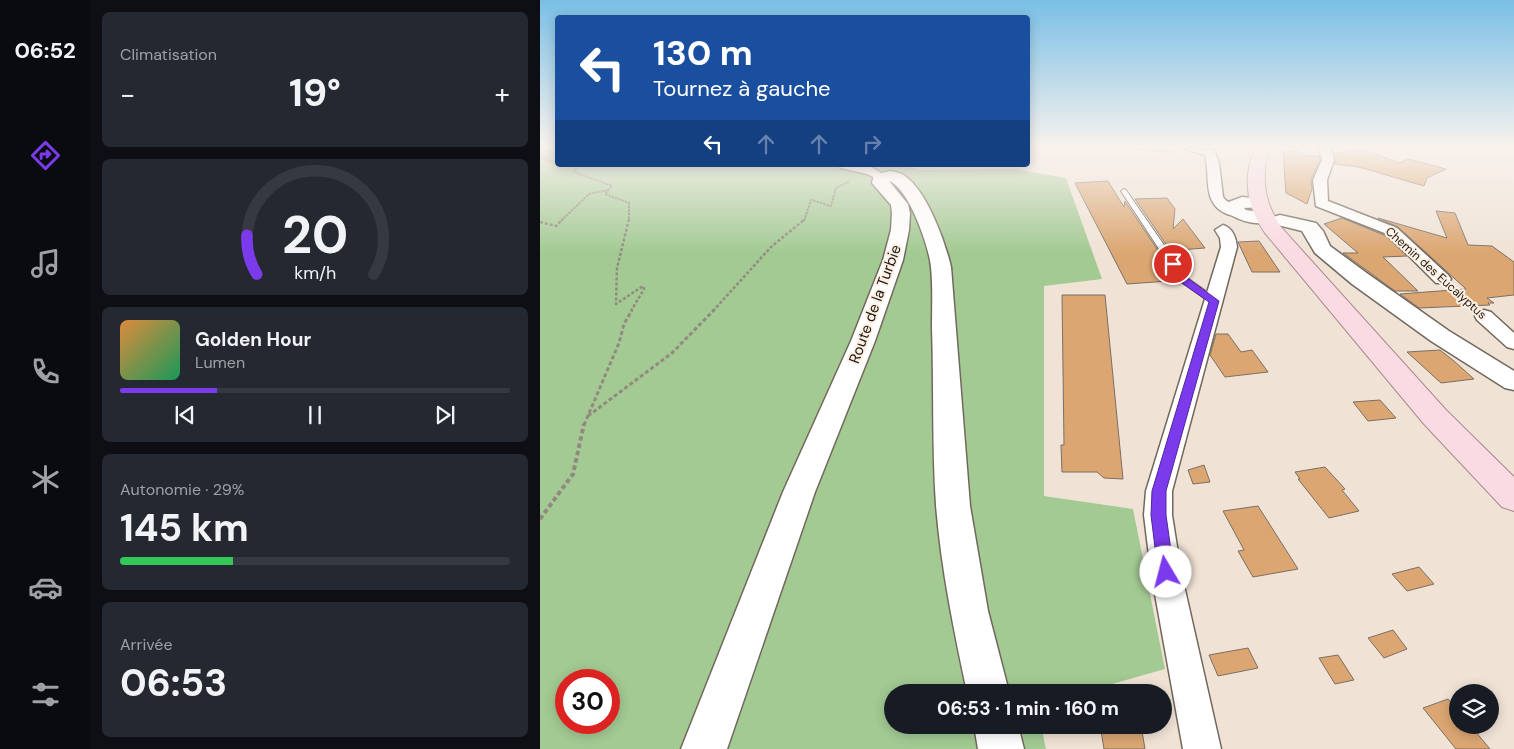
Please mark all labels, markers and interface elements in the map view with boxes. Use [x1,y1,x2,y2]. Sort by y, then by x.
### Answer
text: 130 m [653,30,753,76]
icon: left [570,35,635,100]
text: 06:52 [14,36,76,65]
text: Climatisation [120,44,217,65]
text: 19° [289,68,341,118]
text: Tournez à gauche [653,74,831,103]
text: − [120,76,135,113]
text: + [495,76,510,113]
icon: left [699,130,727,158]
icon: ahead [752,130,780,158]
icon: ahead [805,130,833,158]
icon: right [858,130,886,158]
icon: directions [28,138,63,173]
text: 20 [282,201,348,269]
street label: Chemin des Eucalyptus [1382,223,1490,323]
street label: Route de la Turbie [844,242,906,366]
pin [1152,243,1194,285]
icon: music [28,246,63,281]
icon: arrive [1159,250,1187,278]
text: km/h [294,261,336,285]
text: Golden Hour [195,327,311,352]
text: Lumen [195,352,245,373]
icon: phone [28,354,63,389]
icon: previous [171,401,199,429]
icon: pause [301,401,329,429]
icon: next [431,401,459,429]
icon: climate [28,462,63,497]
text: Autonomie · 29% [120,479,244,500]
text: 145 km [120,503,249,553]
position arrow [1139,545,1191,597]
icon: car [28,570,63,605]
text: Arrivée [120,634,173,655]
text: 06:53 [120,658,227,708]
speed limit sign: 30 [555,669,620,734]
icon: filters [28,677,63,712]
map controls [1449,684,1499,734]
button: layers [1449,684,1499,734]
text: 06:53 · 1 min · 160 m [937,696,1119,721]

